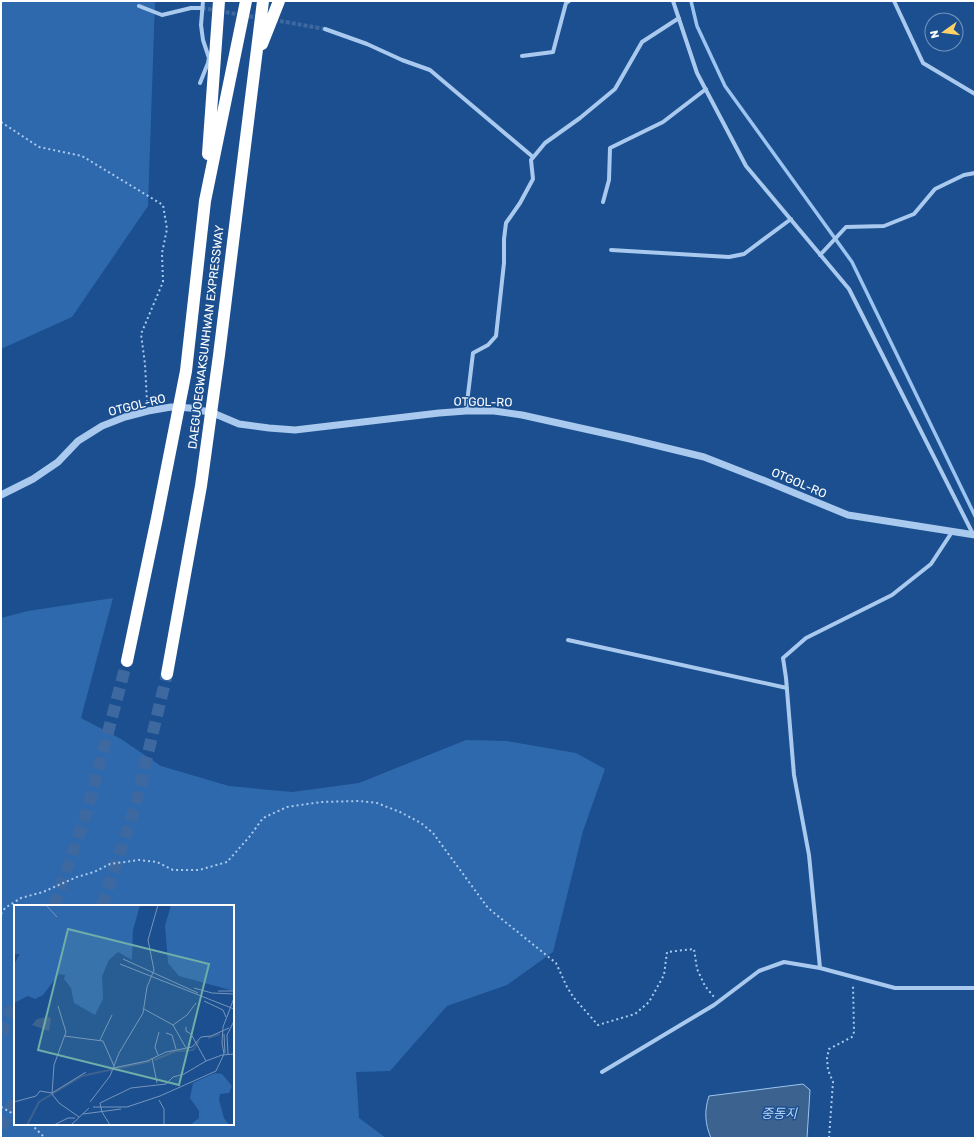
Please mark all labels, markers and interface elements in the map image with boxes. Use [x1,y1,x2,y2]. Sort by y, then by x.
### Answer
north arrow [924,12,964,52]
text: N [927,29,942,40]
street label: DAEGUOEGWAKSUNHWAN EXPRESSWAY [185,224,227,450]
street label: OTGOL-RO [107,391,167,419]
street label: OTGOL-RO [454,394,512,410]
street label: OTGOL-RO [769,465,829,501]
inset map [14,905,234,1125]
water label: 중동지 [761,1106,798,1121]

